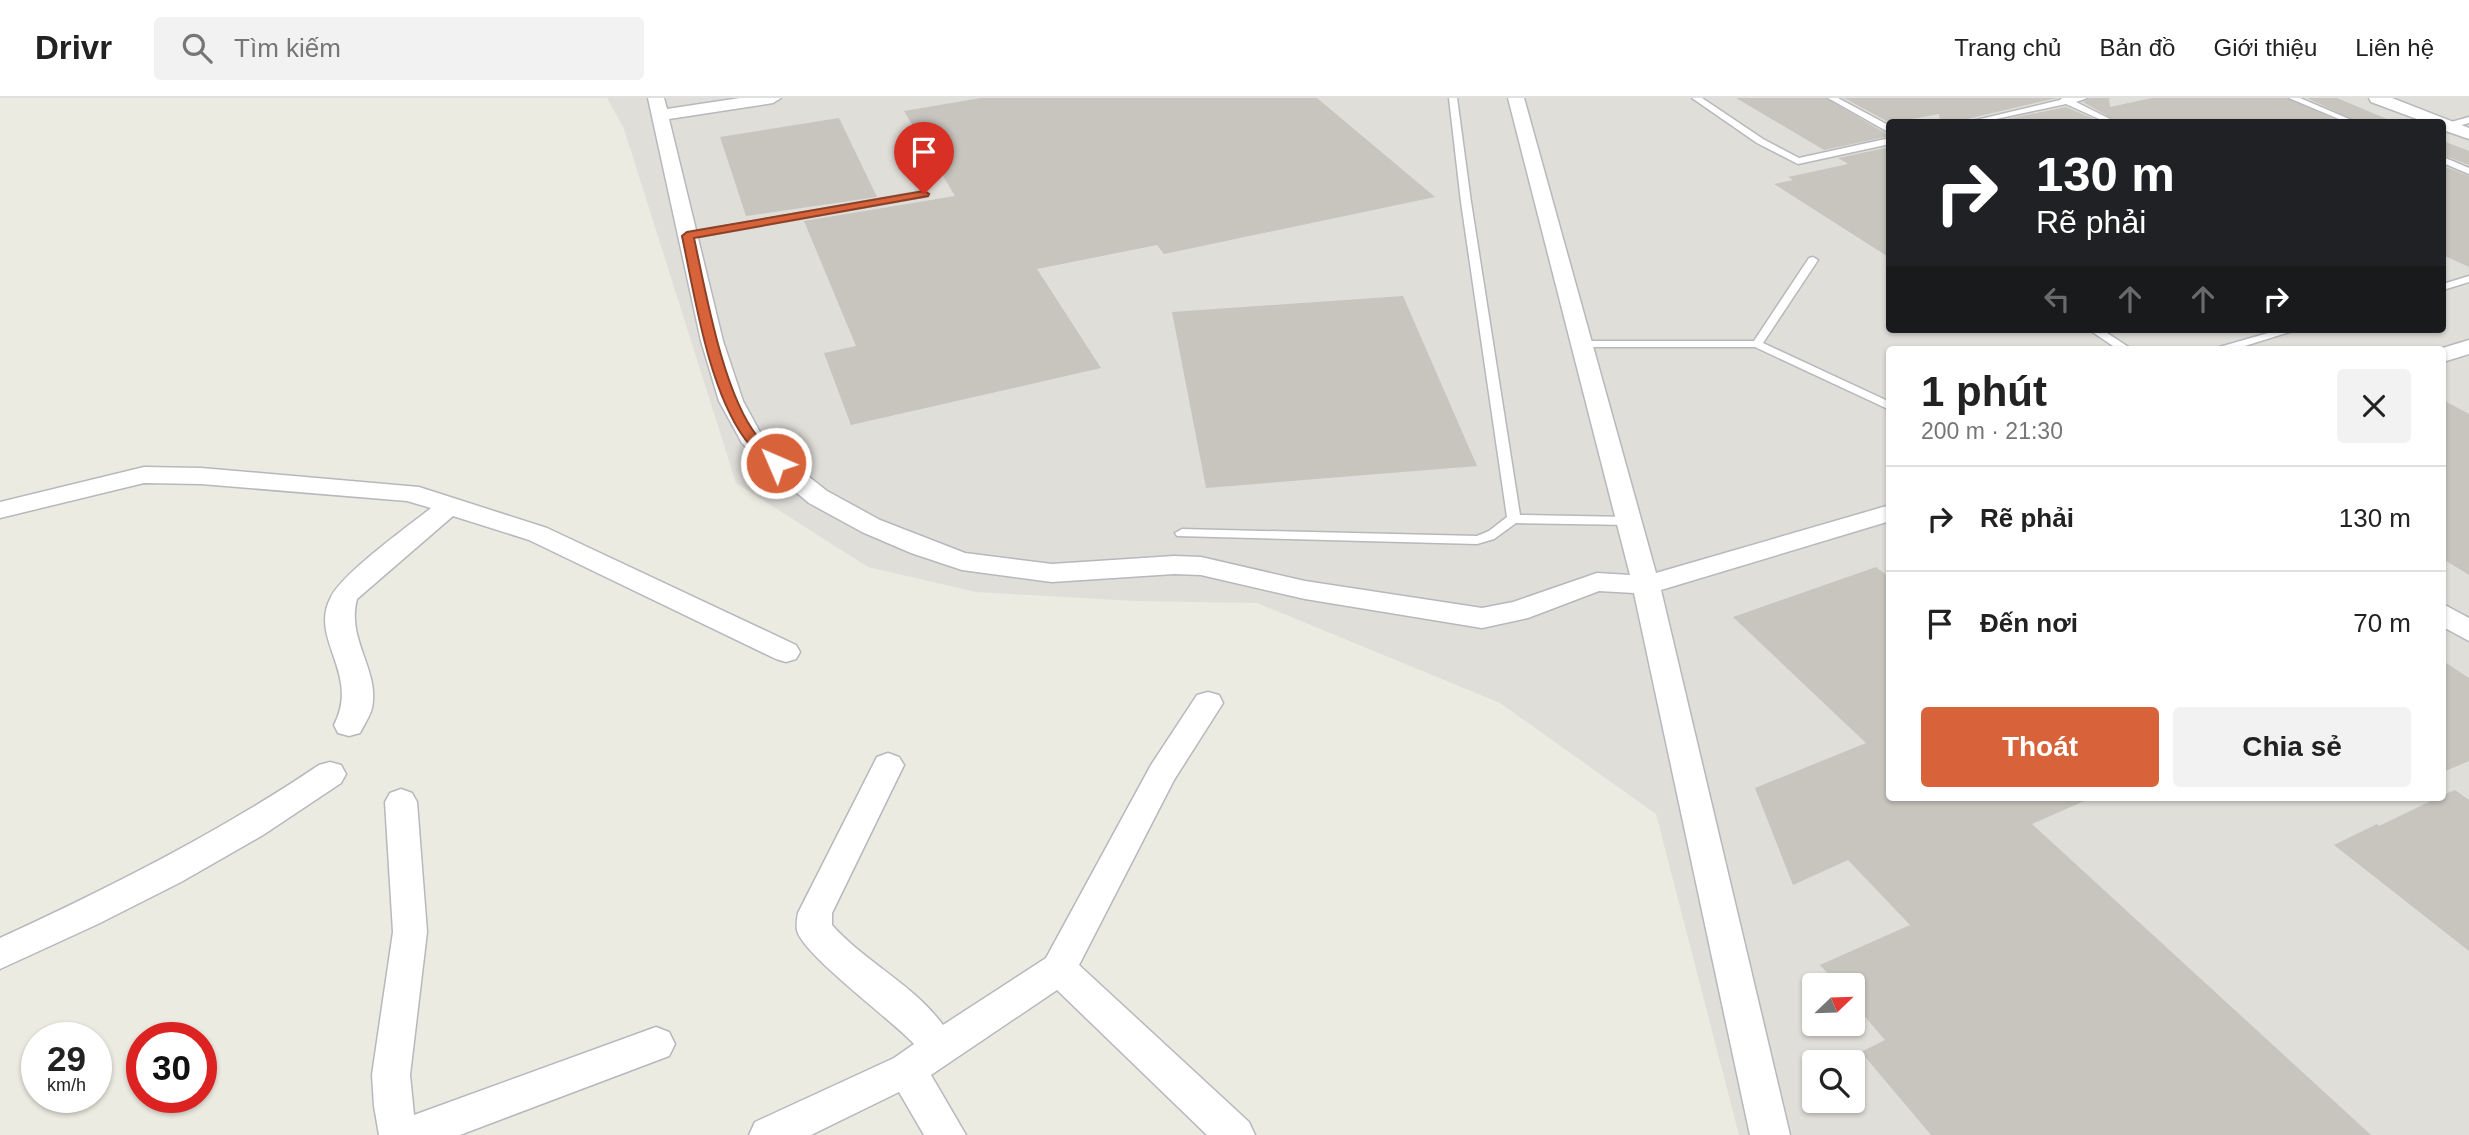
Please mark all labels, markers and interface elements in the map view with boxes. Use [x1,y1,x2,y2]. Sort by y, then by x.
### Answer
search box [154,17,644,80]
text: Drivr [35,29,112,66]
icon: search [178,29,216,67]
text: Tìm kiếm [234,33,341,63]
text: Trang chủ [1954,34,2061,61]
text: Bản đồ [2099,34,2175,61]
text: Giới thiệu [2213,34,2317,61]
text: Liên hệ [2355,34,2434,61]
pin [894,122,954,194]
icon: arrive [905,133,943,171]
icon: right [1921,147,2012,238]
text: 130 m [2036,147,2175,201]
text: Rẽ phải [2036,204,2146,240]
icon: left [2038,280,2076,318]
icon: ahead [2111,280,2149,318]
icon: ahead [2184,280,2222,318]
icon: right [2257,280,2295,318]
text: 1 phút [1921,368,2047,415]
button: close [2337,369,2411,443]
text: 200 m · 21:30 [1921,418,2063,444]
position arrow [739,426,813,500]
icon: right [1921,500,1959,538]
text: Rẽ phải [1980,503,2074,533]
text: 130 m [2339,503,2411,533]
icon: arrive [1921,605,1959,643]
text: Đến nơi [1980,608,2078,638]
text: 70 m [2353,608,2411,638]
button: Thoát [1921,707,2159,787]
button: Chia sẻ [2173,707,2411,787]
north arrow [1802,973,1866,1036]
map controls [1802,973,1865,1113]
speed limit sign: 30 [126,1022,217,1113]
text: 29 [47,1039,86,1078]
button: search [1802,1050,1865,1113]
text: km/h [47,1075,86,1095]

